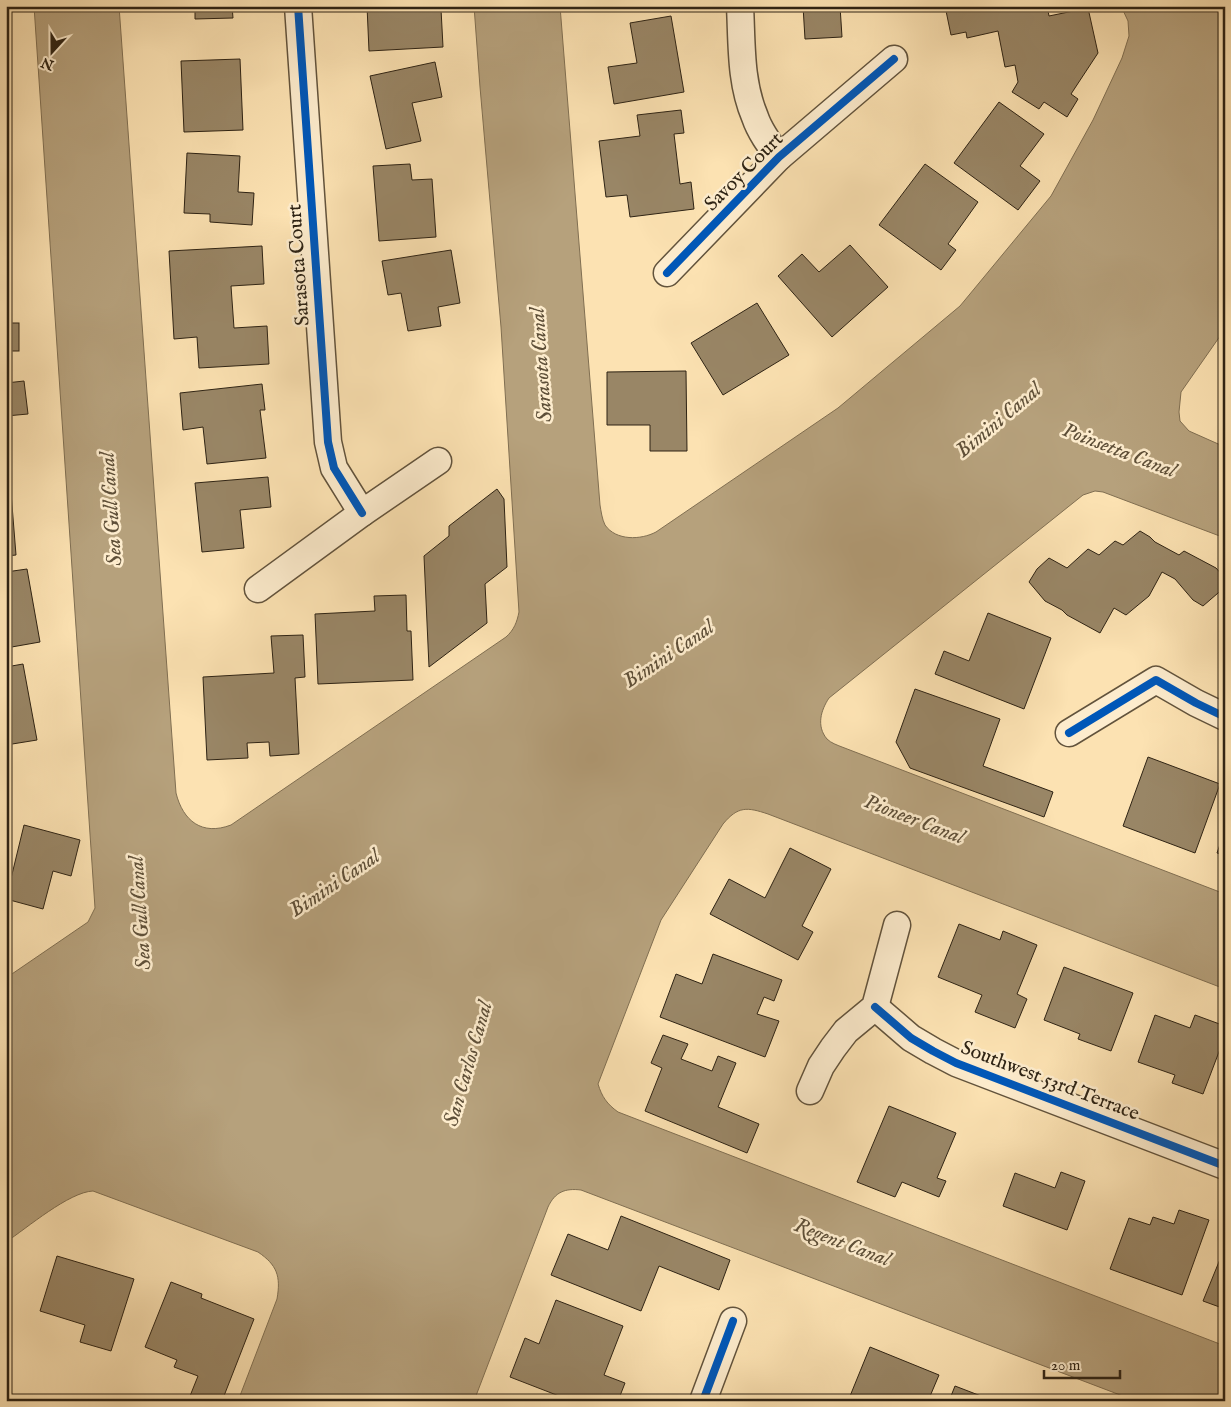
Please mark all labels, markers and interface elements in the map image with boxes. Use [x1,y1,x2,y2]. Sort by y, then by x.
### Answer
north arrow [28,28,78,78]
text: N [39,53,58,74]
street label: Savoy Court [699,127,789,217]
street label: Sarasota Court [282,203,316,327]
water label: Sarasota Canal [524,305,559,423]
water label: Bimini Canal [951,376,1049,465]
water label: Poinsetta Canal [1058,417,1182,486]
water label: Sea Gull Canal [94,449,129,567]
water label: Bimini Canal [618,614,721,695]
water label: Pioneer Canal [860,789,970,852]
water label: Bimini Canal [284,843,387,924]
water label: Sea Gull Canal [123,853,158,971]
water label: San Carlos Canal [438,997,500,1129]
street label: Southwest 53rd Terrace [957,1035,1143,1127]
water label: Regent Canal [790,1212,896,1274]
scale bar [1044,1347,1120,1379]
text: 20 m [1051,1356,1081,1375]

